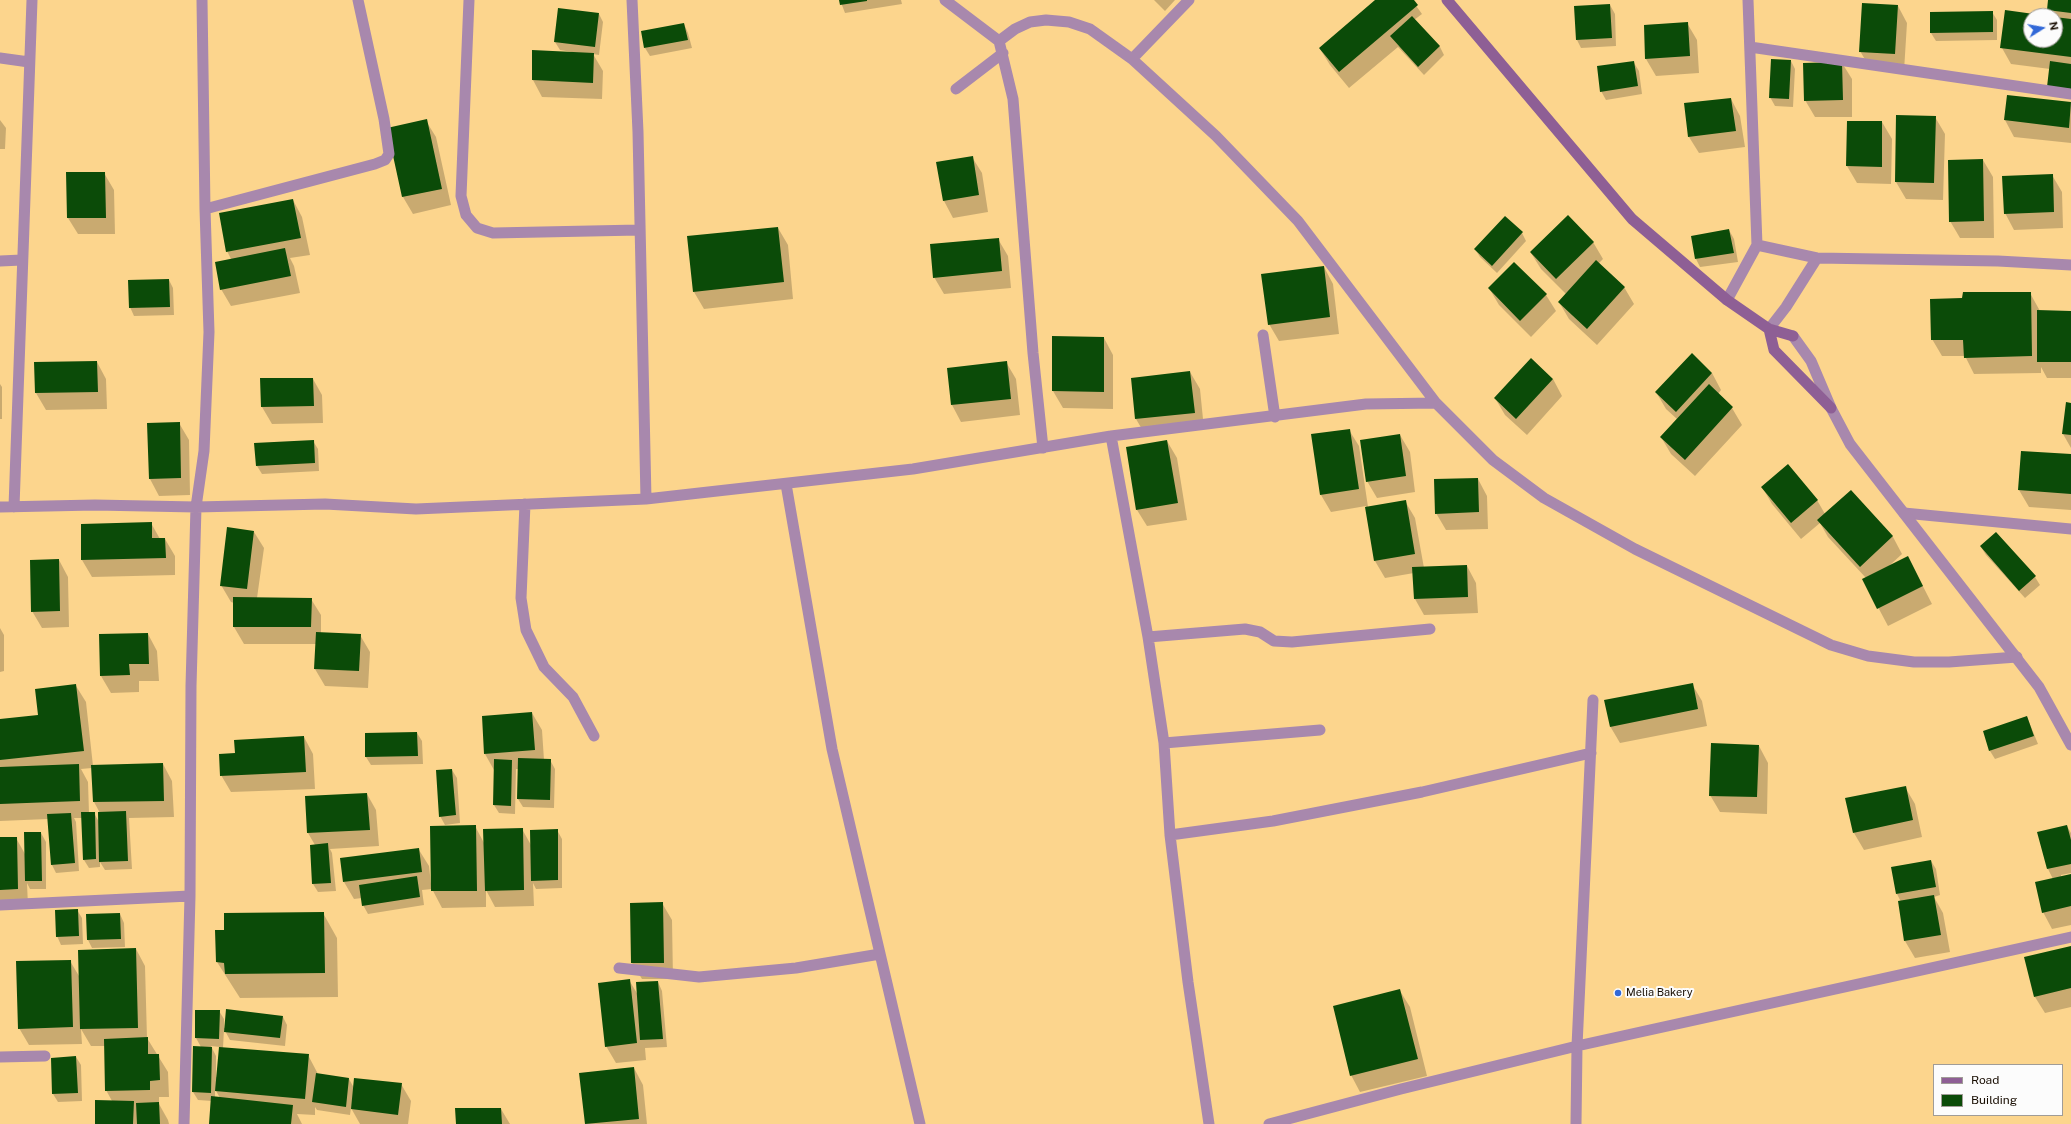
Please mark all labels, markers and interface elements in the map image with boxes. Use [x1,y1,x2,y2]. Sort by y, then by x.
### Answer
north arrow [2023,8,2063,48]
text: N [2047,21,2061,31]
place label: Melia Bakery [1626,986,1693,1000]
marker: Melia Bakery [1613,988,1623,998]
legend [1933,1064,2063,1116]
text: Road [1971,1073,1999,1087]
text: Building [1971,1093,2017,1107]

